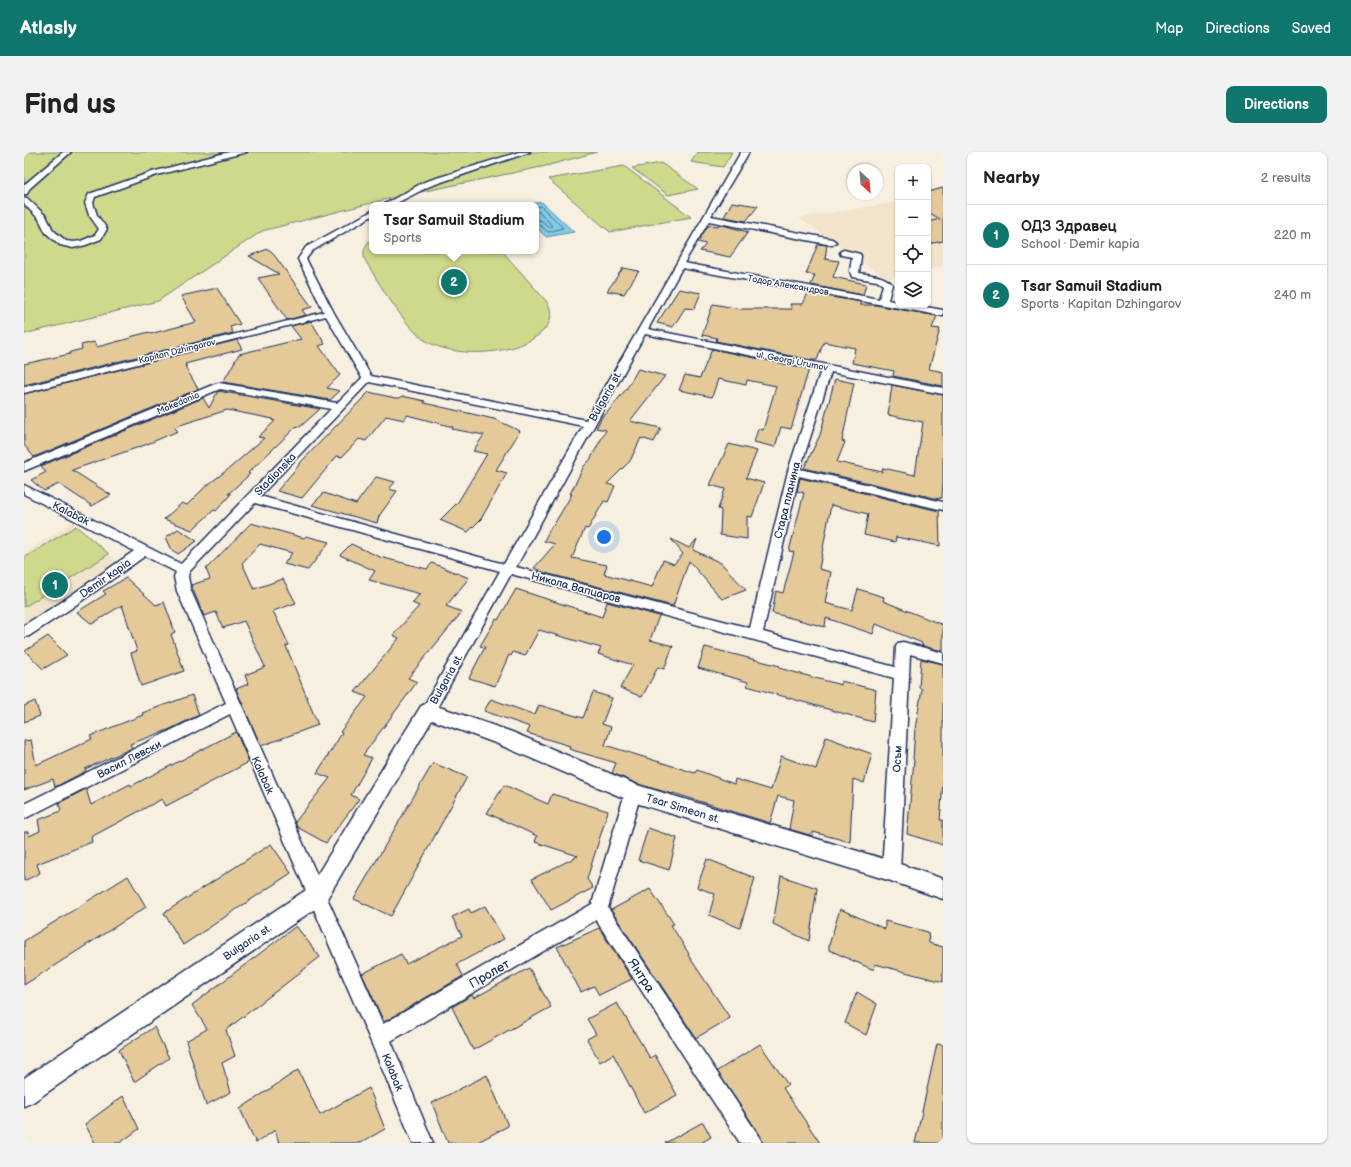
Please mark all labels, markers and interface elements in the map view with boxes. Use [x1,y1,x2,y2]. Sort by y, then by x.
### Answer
text: Atlasly [20,17,77,40]
text: Map [1155,20,1183,37]
text: Directions [1205,20,1270,37]
text: Saved [1292,20,1331,37]
button: Directions [1226,86,1327,123]
text: Find us [24,88,116,121]
north arrow [847,164,883,200]
map controls [895,164,931,308]
button: + [895,164,931,200]
text: Nearby [983,168,1040,188]
text: 2 results [1261,170,1311,186]
button: − [895,200,931,236]
popup [369,202,539,254]
text: Tsar Samuil Stadium [383,211,525,230]
text: ОДЗ Здравец [1021,217,1117,236]
text: 1 [993,227,999,243]
text: 220 m [1274,227,1311,243]
text: Sports [383,230,421,246]
button: locate [895,236,931,272]
text: School · Demir kapia [1021,236,1140,252]
pin: 2 [441,267,467,297]
button: layers [895,272,931,308]
street label: Тодор Александров [746,273,830,298]
text: Tsar Samuil Stadium [1021,277,1162,296]
text: 2 [992,287,1000,303]
text: 240 m [1274,287,1311,303]
text: Sports · Kapitan Dzhingarov [1021,296,1181,312]
street label: Kapitan Dzhingarov [138,336,217,366]
street label: ul. Georgi Urumov [755,349,829,374]
street label: Bulgaria st. [586,369,625,424]
street label: Makedonia [155,390,201,417]
street label: Stadionska [252,450,299,498]
street label: Стара планина [772,460,803,540]
street label: Kalabak [50,499,92,529]
your location [594,527,614,547]
street label: Demir kapia [77,556,133,601]
street label: Никола Вапцаров [530,569,622,606]
pin: 1 [42,570,68,600]
street label: Bulgaria st. [427,652,466,707]
street label: Васил Левски [95,738,164,781]
street label: Осъм [890,745,905,773]
street label: Kalabak [249,754,277,796]
street label: Tsar Simeon st. [644,791,721,826]
street label: Bulgaria st. [221,922,274,963]
street label: Янтра [624,955,658,996]
street label: Пролет [466,956,513,992]
street label: Kalabak [379,1051,406,1094]

